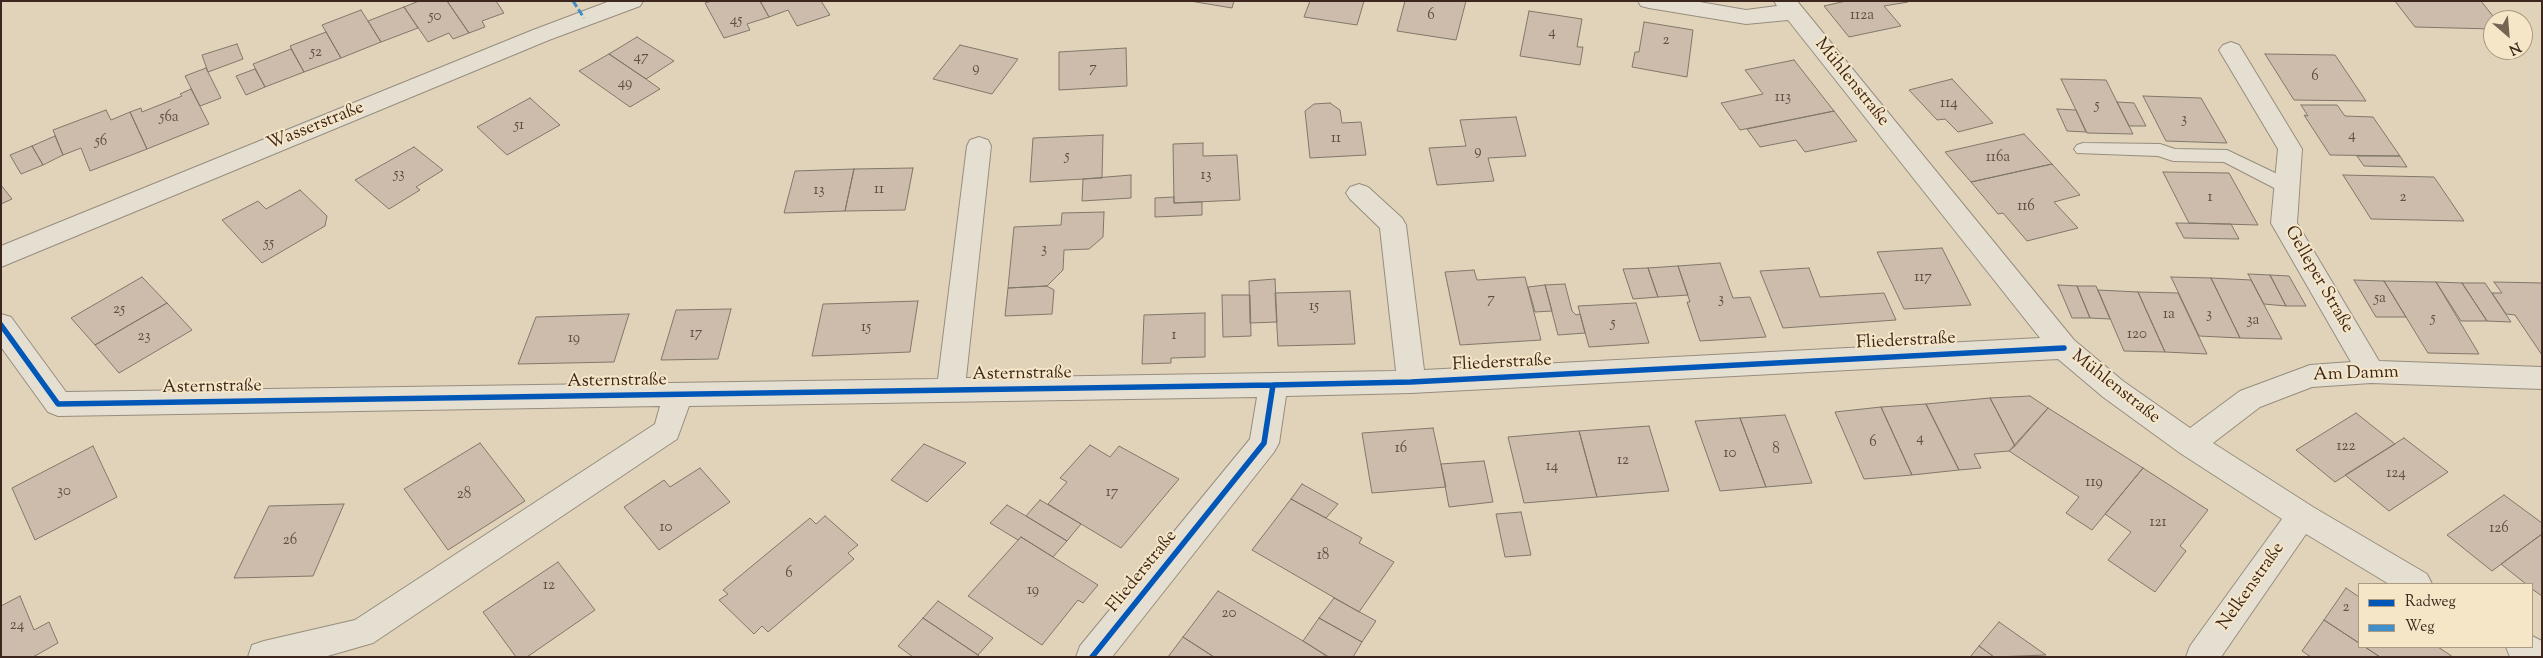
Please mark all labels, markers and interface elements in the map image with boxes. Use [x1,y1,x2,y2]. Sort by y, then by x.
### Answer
house number: 6 [1427,7,1435,25]
house number: 112a [1850,7,1874,25]
house number: 50 [428,8,442,26]
north arrow [2483,10,2533,60]
house number: 45 [730,12,742,30]
house number: 4 [1548,24,1556,42]
house number: 2 [1662,32,1670,50]
street label: Mühlenstraße [1809,35,1893,131]
text: N [2505,36,2524,59]
house number: 52 [310,44,322,62]
house number: 47 [633,49,649,67]
house number: 9 [972,60,980,78]
house number: 7 [1089,60,1097,78]
house number: 6 [2311,68,2319,86]
house number: 49 [618,75,632,93]
house number: 113 [1775,89,1791,107]
house number: 114 [1940,95,1958,113]
house number: 5 [2094,97,2100,115]
street label: Wasserstraße [264,98,368,156]
house number: 56a [159,109,179,127]
house number: 3 [2181,111,2187,129]
house number: 51 [514,117,524,135]
house number: 4 [2348,127,2356,145]
house number: 11 [1331,130,1341,148]
house number: 56 [95,133,107,151]
house number: 9 [1474,143,1482,161]
house number: 5 [1064,148,1070,166]
house number: 116a [1986,149,2010,167]
house number: 53 [393,166,405,184]
house number: 13 [1200,167,1212,185]
house number: 11 [874,181,884,199]
house number: 13 [813,182,825,200]
house number: 1 [2207,189,2213,207]
house number: 2 [2399,189,2407,207]
house number: 116 [2017,198,2035,216]
street label: Gelleper Straße [2279,223,2357,337]
house number: 55 [264,235,274,253]
house number: 3 [1041,241,1047,259]
house number: 117 [1914,269,1932,287]
house number: 5a [2374,290,2386,308]
house number: 7 [1487,291,1495,309]
house number: 3 [1718,291,1724,309]
house number: 15 [1309,298,1319,316]
house number: 25 [113,301,125,319]
house number: 1a [2163,306,2175,324]
house number: 3 [2206,306,2212,324]
house number: 5 [2430,310,2436,328]
house number: 3a [2247,312,2259,330]
house number: 5 [1610,315,1616,333]
house number: 15 [861,319,871,337]
house number: 17 [690,325,702,343]
house number: 120 [2127,326,2147,344]
house number: 1 [1171,327,1177,345]
house number: 23 [137,328,151,346]
street label: Fliederstraße [1856,329,1956,355]
house number: 19 [568,330,580,348]
street label: Mühlenstraße [2066,346,2164,430]
street label: Fliederstraße [1452,351,1552,377]
street label: Asternstraße [972,363,1072,387]
street label: Am Damm [2313,363,2399,387]
street label: Asternstraße [567,370,667,394]
street label: Asternstraße [162,376,262,400]
house number: 4 [1916,430,1924,448]
house number: 6 [1869,434,1877,452]
house number: 122 [2336,438,2356,456]
house number: 16 [1395,440,1407,458]
house number: 8 [1772,441,1780,459]
house number: 10 [1724,445,1736,463]
house number: 12 [1617,452,1629,470]
house number: 14 [1546,458,1558,476]
house number: 124 [2386,465,2406,483]
house number: 119 [2085,474,2103,492]
house number: 30 [57,483,71,501]
house number: 17 [1106,484,1118,502]
house number: 28 [457,486,471,504]
house number: 121 [2149,514,2167,532]
house number: 10 [660,519,672,537]
house number: 126 [2489,520,2509,538]
street label: Fliederstraße [1103,526,1183,618]
house number: 26 [283,532,297,550]
street label: Nelkenstraße [2214,539,2290,635]
house number: 18 [1317,547,1329,565]
house number: 6 [785,565,793,583]
house number: 12 [543,577,555,595]
house number: 19 [1027,582,1039,600]
legend [2358,583,2533,648]
text: Radweg [2405,592,2456,613]
house number: 2 [2342,599,2350,617]
house number: 20 [1222,605,1236,623]
house number: 24 [10,617,24,635]
text: Weg [2405,617,2435,638]

